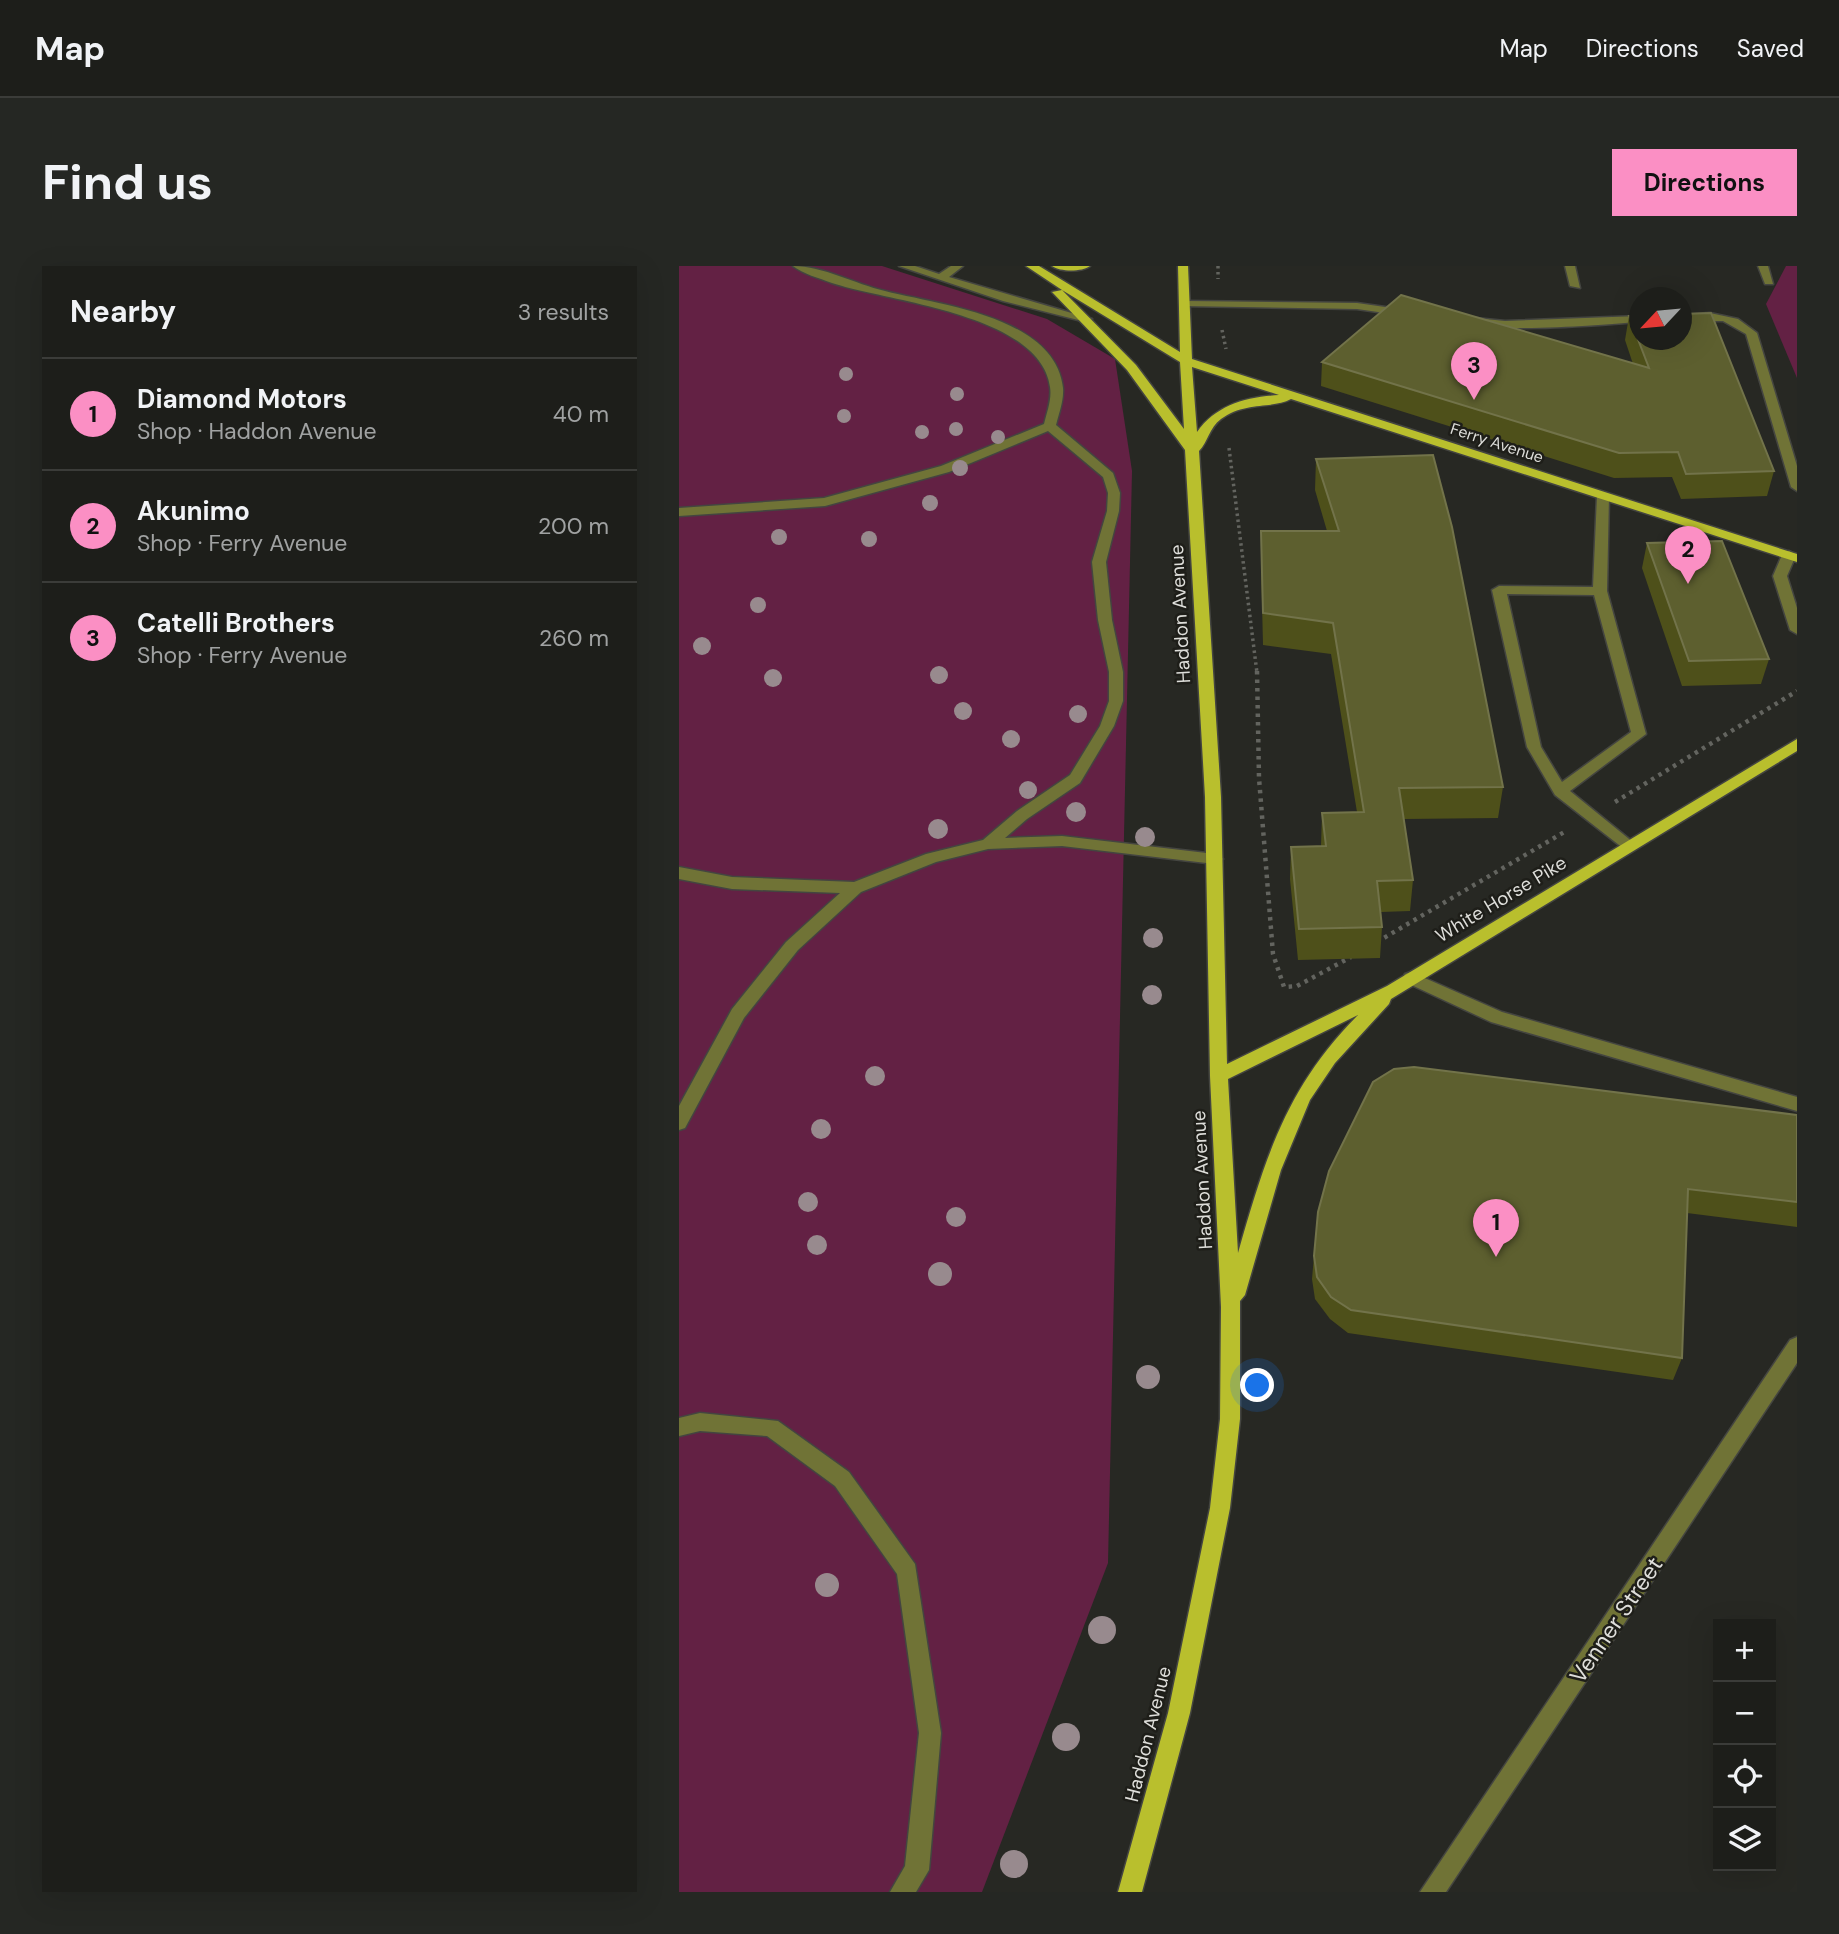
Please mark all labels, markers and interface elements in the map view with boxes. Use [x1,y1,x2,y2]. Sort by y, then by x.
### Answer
text: Map [35,27,105,70]
text: Map [1500,33,1548,64]
text: Directions [1586,33,1699,64]
text: Saved [1737,33,1804,64]
button: Directions [1612,149,1797,216]
text: Find us [42,150,213,214]
north arrow [1629,287,1692,350]
text: Nearby [70,292,176,331]
text: 3 results [518,297,609,327]
pin: 3 [1451,342,1497,400]
text: Diamond Motors [137,382,347,416]
text: 1 [89,399,97,429]
text: 40 m [553,399,609,429]
text: Shop · Haddon Avenue [137,416,377,446]
street label: Ferry Avenue [1448,418,1546,468]
text: Akunimo [137,494,250,528]
text: 2 [86,511,100,541]
text: 200 m [538,511,609,541]
pin: 2 [1665,526,1711,584]
text: Shop · Ferry Avenue [137,528,347,558]
street label: Haddon Avenue [1164,544,1196,684]
text: Catelli Brothers [137,606,335,640]
text: 3 [86,623,100,653]
text: 260 m [539,623,609,653]
text: Shop · Ferry Avenue [137,640,347,670]
street label: White Horse Pike [1431,850,1571,948]
street label: Haddon Avenue [1186,1110,1218,1250]
pin: 1 [1473,1199,1519,1257]
your location [1240,1368,1274,1402]
street label: Venner Street [1563,1551,1669,1689]
map controls [1713,1619,1776,1871]
button: + [1713,1619,1776,1682]
street label: Haddon Avenue [1119,1664,1177,1804]
button: − [1713,1682,1776,1745]
button: locate [1713,1745,1776,1808]
button: layers [1713,1808,1776,1871]

